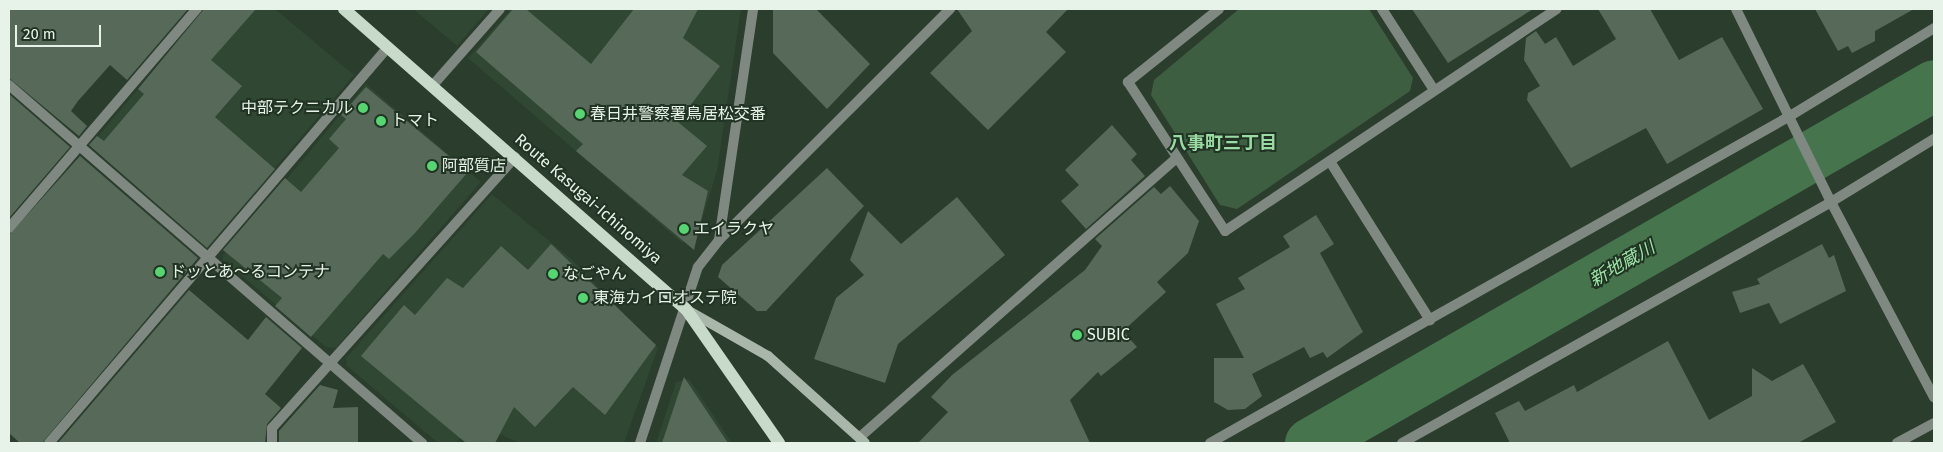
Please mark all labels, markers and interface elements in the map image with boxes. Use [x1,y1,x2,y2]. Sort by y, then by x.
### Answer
scale bar [18,15,104,47]
text: 20 m [23,25,56,43]
place label: 中部テクニカル [241,98,353,118]
marker: 中部テクニカル [357,102,369,114]
place label: 春日井警察署鳥居松交番 [590,104,766,124]
marker: 春日井警察署鳥居松交番 [574,108,586,120]
place label: トマト [391,111,439,131]
marker: トマト [375,115,387,127]
street label: Route Kasugai-Ichinomiya [511,130,665,268]
district label: 八事町三丁目 [1169,132,1277,154]
place label: 阿部質店 [442,156,506,176]
marker: 阿部質店 [426,160,438,172]
place label: エイラクヤ [694,219,774,239]
marker: エイラクヤ [678,223,690,235]
water label: 新地蔵川 [1585,237,1659,291]
place label: ドッとあ〜るコンテナ [170,262,330,282]
place label: なごやん [563,264,627,284]
marker: ドッとあ〜るコンテナ [154,266,166,278]
marker: なごやん [547,268,559,280]
place label: 東海カイロオステ院 [593,288,737,308]
marker: 東海カイロオステ院 [577,292,589,304]
place label: SUBIC [1087,325,1130,345]
marker: SUBIC [1071,329,1083,341]

